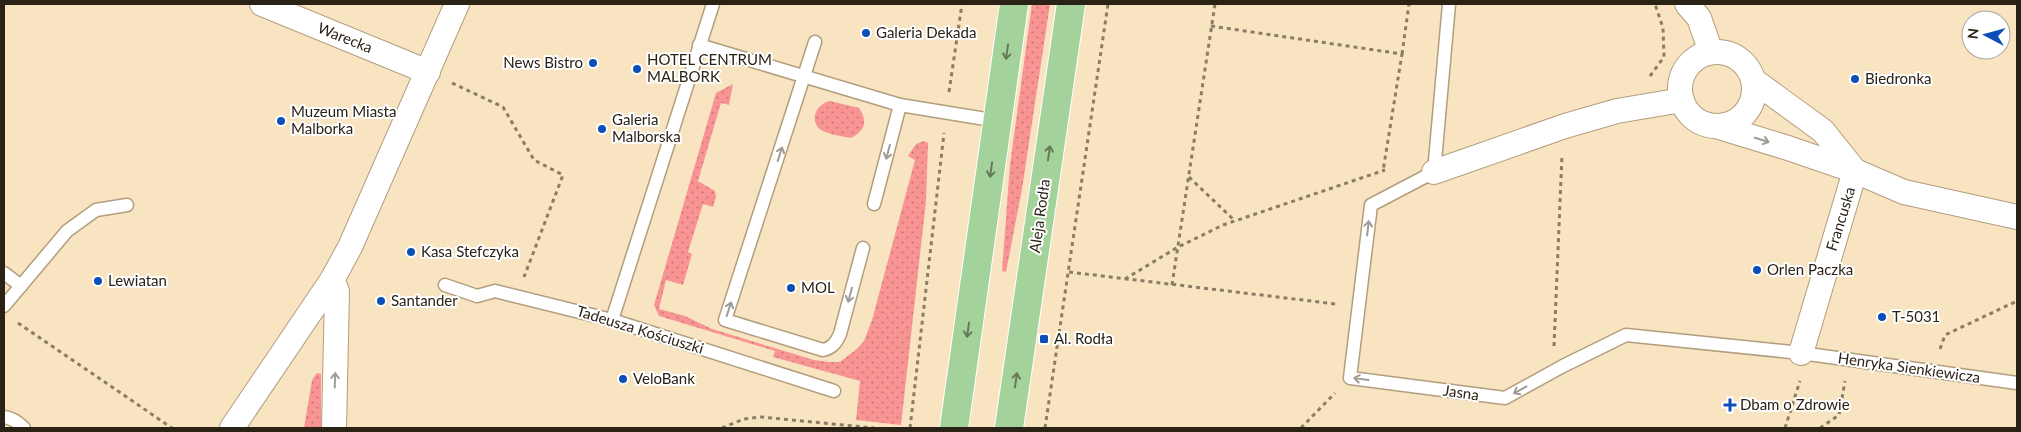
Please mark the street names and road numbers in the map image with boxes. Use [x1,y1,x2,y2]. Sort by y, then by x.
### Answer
street label: Warecka [315,18,375,56]
street label: Aleja Rodła [1025,178,1053,254]
street label: Francuska [1822,184,1858,253]
street label: Tadeusza Kościuszki [575,301,706,357]
street label: Henryka Sienkiewicza [1837,348,1981,386]
street label: Jasna [1442,381,1480,403]

